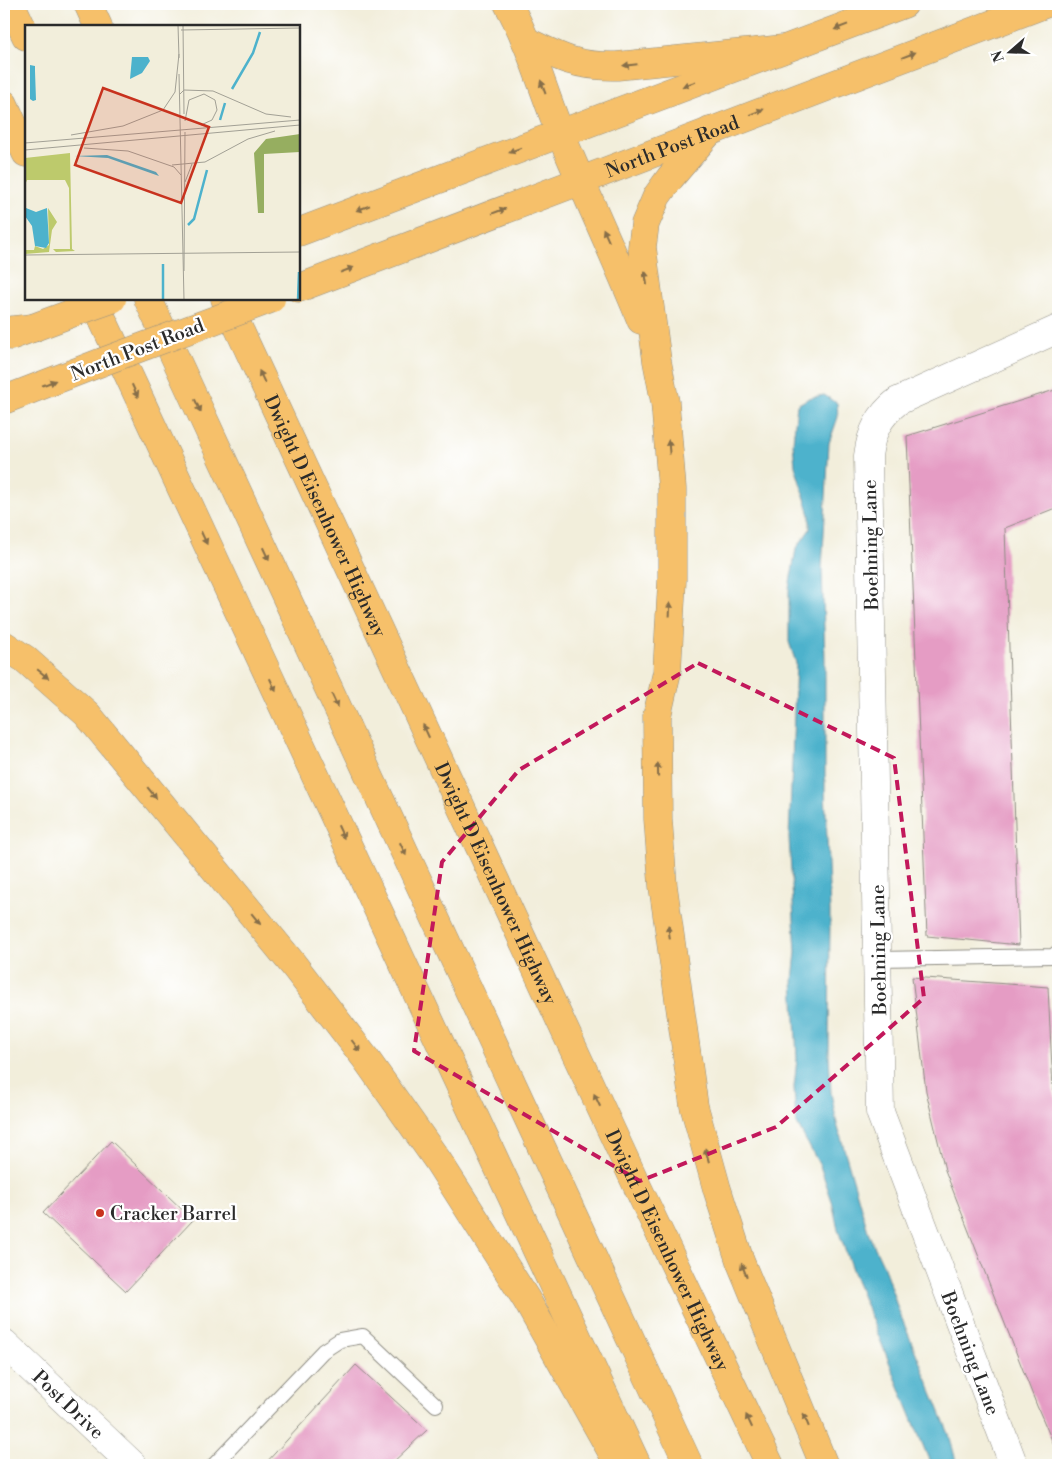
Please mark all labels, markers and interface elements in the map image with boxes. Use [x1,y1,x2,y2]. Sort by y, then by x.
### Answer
one-way arrow [834,24,849,31]
inset map [25,25,300,300]
north arrow [984,28,1034,78]
text: N [988,48,1009,64]
one-way arrow [902,51,917,58]
one-way arrow [621,61,637,69]
one-way arrow [539,80,546,95]
one-way arrow [682,81,697,88]
one-way arrow [750,108,765,115]
street label: North Post Road [602,111,743,183]
one-way arrow [507,147,522,154]
one-way arrow [355,204,370,212]
one-way arrow [492,207,506,215]
one-way arrow [602,228,610,242]
one-way arrow [340,266,355,274]
one-way arrow [642,270,650,286]
street label: North Post Road [67,313,208,386]
one-way arrow [257,370,265,384]
one-way arrow [42,378,56,386]
one-way arrow [131,384,139,398]
street label: Dwight D Eisenhower Highway [258,391,392,642]
one-way arrow [194,399,202,414]
one-way arrow [665,439,673,455]
street label: Boehning Lane [858,479,884,612]
one-way arrow [200,531,208,545]
one-way arrow [263,547,271,561]
one-way arrow [667,601,675,617]
one-way arrow [36,669,49,680]
one-way arrow [269,678,277,692]
one-way arrow [331,694,339,708]
one-way arrow [421,723,430,738]
street label: Dwight D Eisenhower Highway [429,759,562,1009]
one-way arrow [654,762,662,778]
one-way arrow [147,786,158,799]
one-way arrow [338,825,346,839]
one-way arrow [399,842,407,856]
street label: Boehning Lane [866,884,892,1017]
one-way arrow [250,912,261,925]
one-way arrow [665,924,673,940]
one-way arrow [351,1039,361,1053]
one-way arrow [593,1093,601,1107]
street label: Dwight D Eisenhower Highway [600,1126,735,1376]
one-way arrow [703,1147,711,1162]
place label: Cracker Barrel [110,1202,237,1226]
marker: Cracker Barrel [94,1207,106,1219]
one-way arrow [740,1262,748,1277]
street label: Boehning Lane [935,1287,1005,1419]
street label: Post Drive [27,1365,109,1445]
one-way arrow [801,1413,809,1427]
one-way arrow [744,1414,752,1428]

